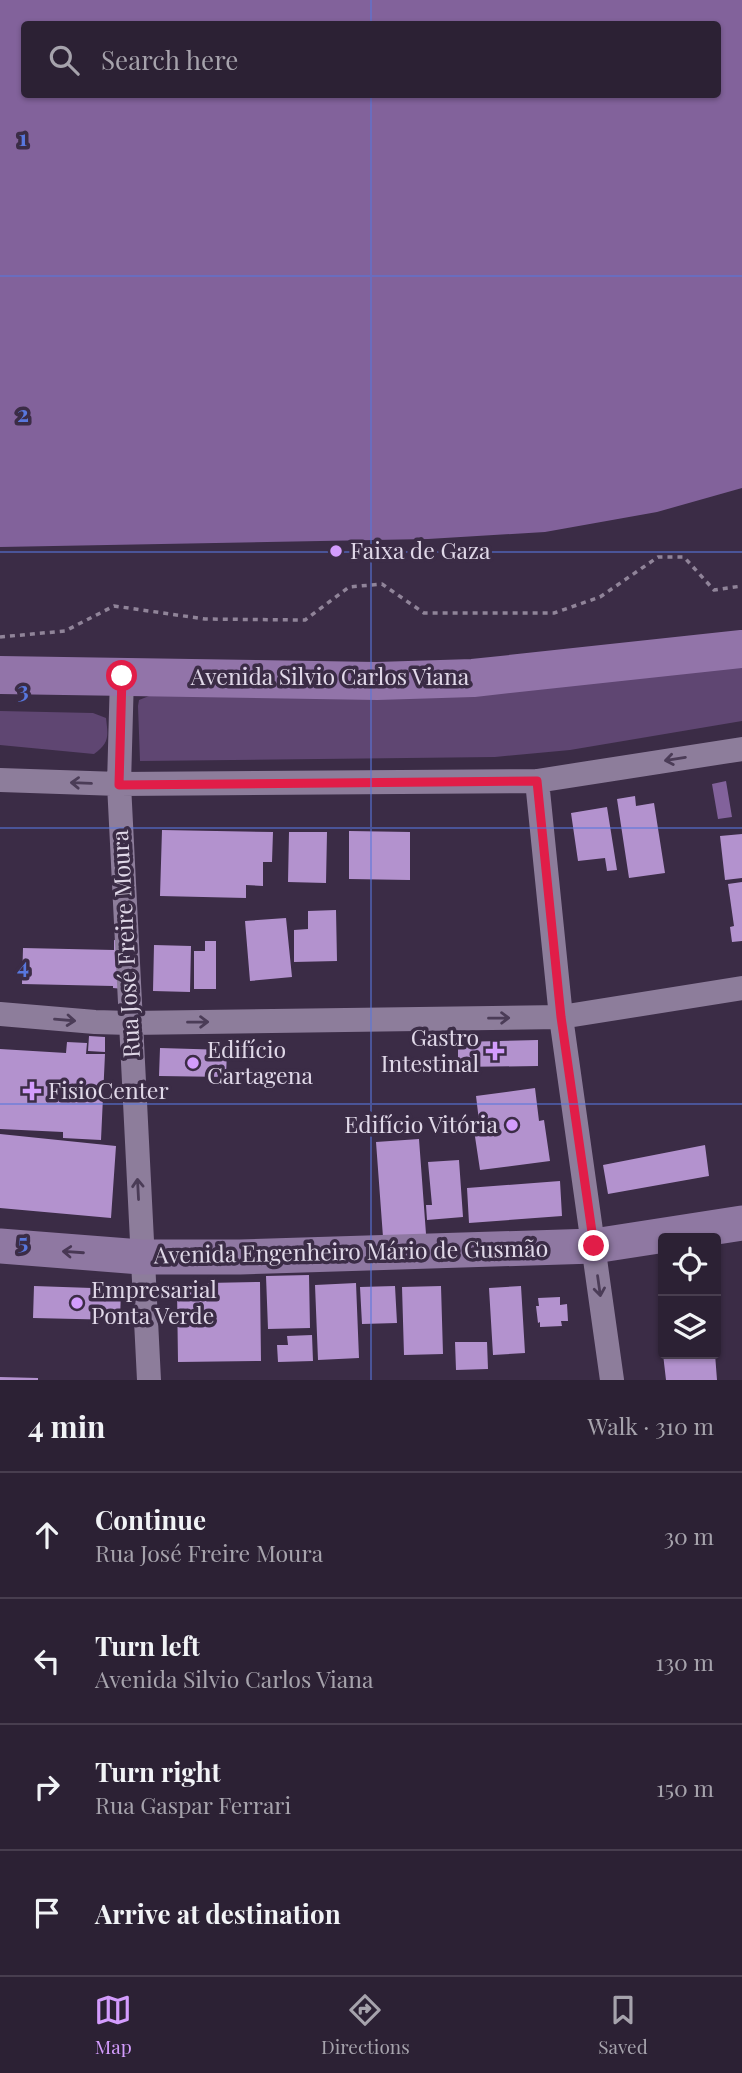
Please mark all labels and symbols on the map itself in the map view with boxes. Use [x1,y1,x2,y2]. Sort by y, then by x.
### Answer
text: 1 [19,121,28,152]
text: 2 [17,397,29,428]
place label: Faixa de Gaza [350,534,491,565]
marker: Faixa de Gaza [328,543,344,559]
route start [106,660,137,691]
street label: Avenida Silvio Carlos Viana [190,660,470,691]
text: 3 [17,673,29,704]
one-way arrow [664,753,686,766]
one-way arrow [70,777,93,790]
street label: Rua José Freire Moura [103,829,146,1059]
text: 4 [17,949,29,980]
one-way arrow [487,1011,510,1025]
one-way arrow [53,1014,76,1027]
one-way arrow [186,1015,209,1029]
place label: Gastro Intestinal [381,1021,479,1078]
place label: Edifício Cartagena [207,1033,313,1090]
marker: Gastro Intestinal [485,1041,505,1061]
marker: Edifício Cartagena [185,1055,201,1071]
place label: FisioCenter [48,1074,169,1105]
marker: FisioCenter [22,1081,42,1101]
place label: Edifício Vitória [344,1108,499,1139]
marker: Edifício Vitória [504,1117,520,1133]
one-way arrow [131,1178,144,1201]
text: 5 [18,1225,28,1256]
route end [578,1230,609,1261]
street label: Avenida Engenheiro Mário de Gusmão [153,1232,548,1269]
one-way arrow [62,1245,85,1258]
place label: Empresarial Ponta Verde [91,1273,217,1330]
one-way arrow [593,1275,606,1297]
marker: Empresarial Ponta Verde [69,1295,85,1311]

